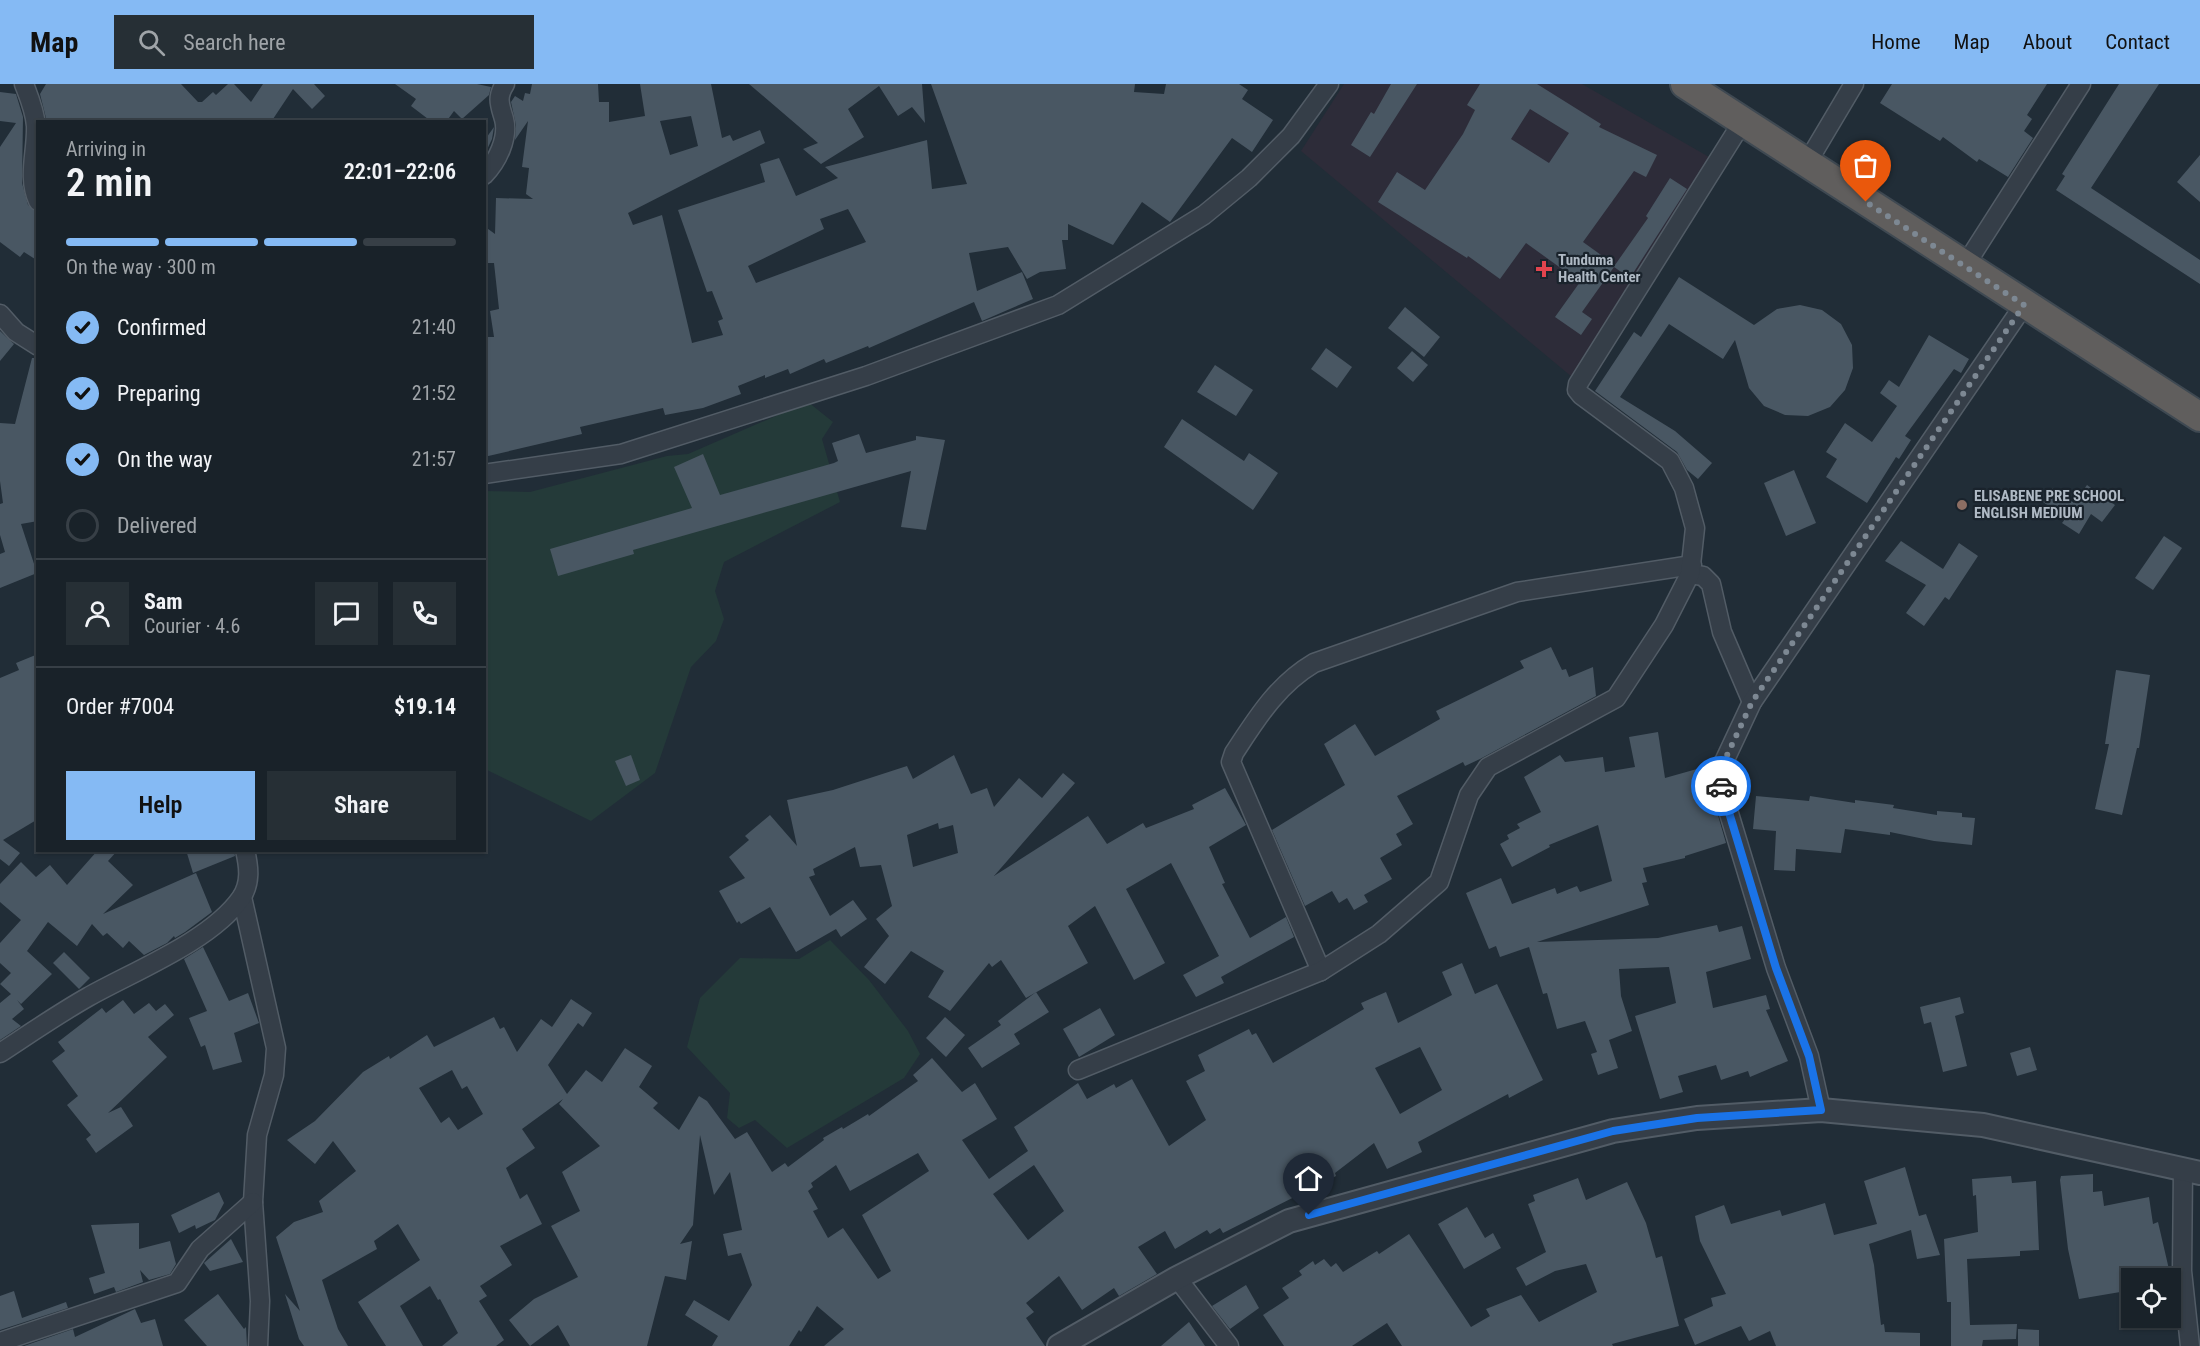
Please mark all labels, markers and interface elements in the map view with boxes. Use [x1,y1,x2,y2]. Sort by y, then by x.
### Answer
search box [114,15,534,69]
text: Map [30,26,78,59]
icon: search [135,26,168,59]
text: Search here [183,30,286,55]
text: Home [1871,30,1921,54]
text: Map [1954,30,1990,54]
text: About [2023,30,2072,54]
text: Contact [2105,30,2170,54]
text: Arriving in [66,137,146,161]
pin [1840,140,1891,202]
icon: bag [1849,149,1882,182]
text: 22:01–22:06 [344,159,456,184]
text: 2 min [66,160,152,206]
place label: Tunduma Health Center [1558,251,1641,286]
text: On the way · 300 m [66,255,216,279]
marker: Tunduma Health Center [1535,260,1553,278]
icon: check [66,311,99,344]
text: Confirmed [117,315,206,340]
text: 21:40 [412,315,456,339]
icon: check [66,377,99,410]
text: Preparing [117,381,201,406]
text: 21:52 [412,381,456,405]
icon: check [66,443,99,476]
text: On the way [117,447,212,472]
text: 21:57 [412,447,456,471]
place label: ELISABENE PRE SCHOOL ENGLISH MEDIUM [1974,487,2124,522]
marker: ELISABENE PRE SCHOOL ENGLISH MEDIUM [1955,498,1969,512]
text: Delivered [117,513,197,538]
button: person [66,582,129,645]
button: chat [315,582,378,645]
button: phone [393,582,456,645]
text: Sam [144,589,183,614]
text: Courier · 4.6 [144,614,240,638]
text: Order #7004 [66,694,174,719]
text: $19.14 [394,694,456,719]
courier [1691,756,1751,816]
icon: car [1705,770,1738,803]
button: Help [66,771,255,840]
button: Share [267,771,456,840]
pin [1283,1153,1334,1215]
icon: home [1292,1162,1325,1195]
map controls [2121,1268,2181,1328]
button: locate [2121,1268,2181,1328]

